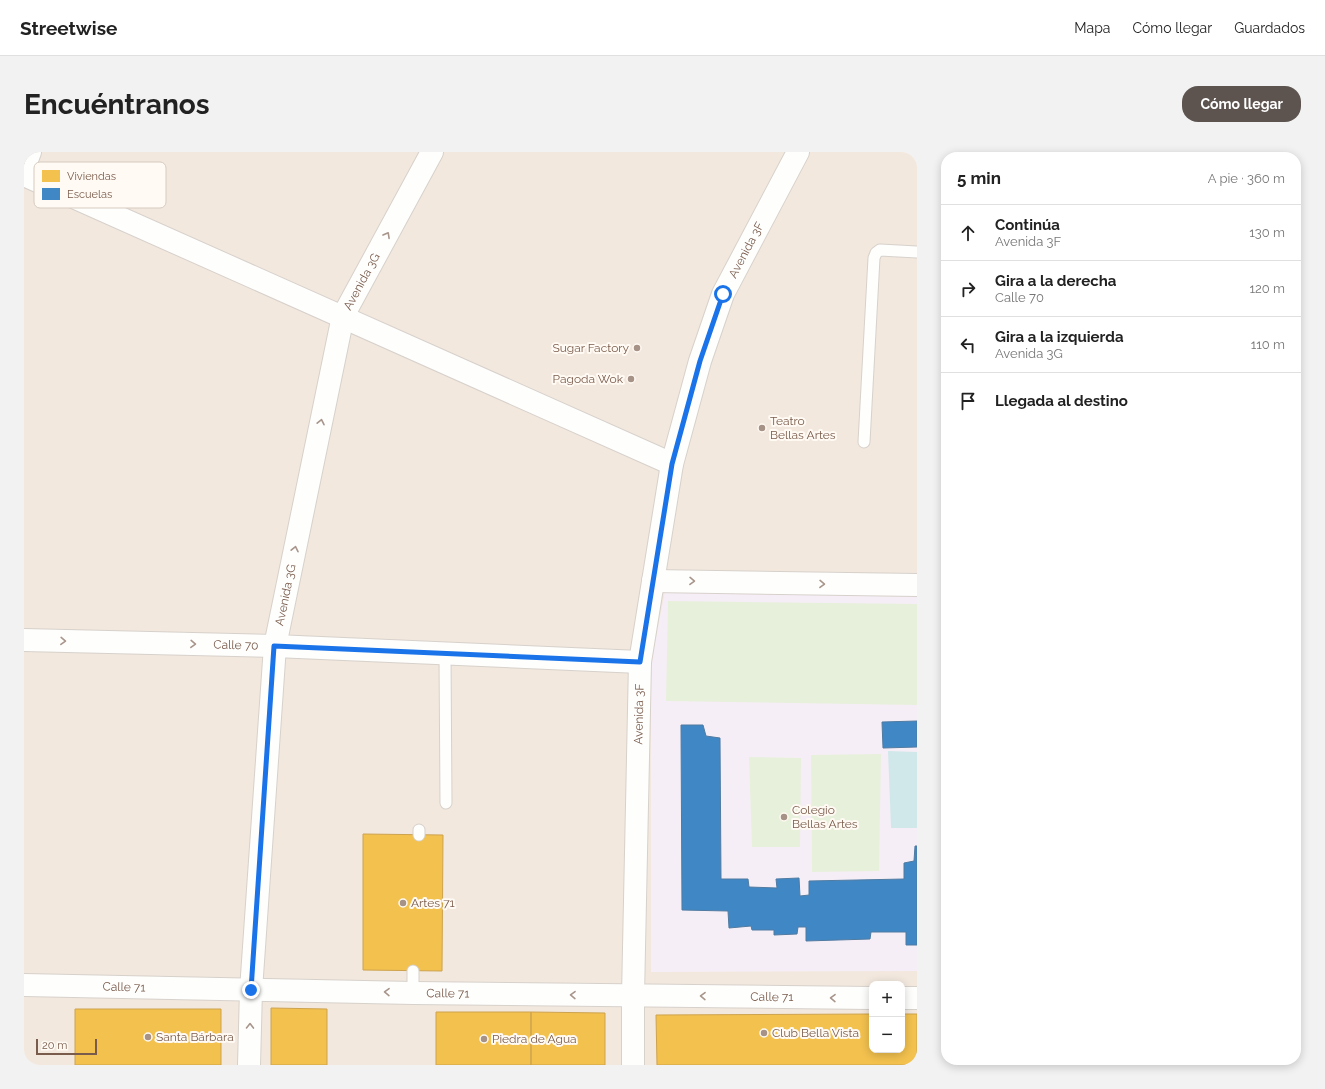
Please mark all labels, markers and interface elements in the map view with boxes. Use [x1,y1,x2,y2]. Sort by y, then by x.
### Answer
text: Streetwise [20,17,117,39]
text: Mapa [1074,20,1110,36]
text: Cómo llegar [1132,20,1212,36]
text: Guardados [1234,20,1305,36]
button: Cómo llegar [1182,86,1301,122]
text: Encuéntranos [24,88,210,121]
legend [34,162,166,208]
text: 5 min [957,168,1001,188]
text: Viviendas [67,170,116,183]
text: A pie · 360 m [1208,171,1285,186]
text: Escuelas [67,188,112,201]
text: Continúa [995,216,1060,234]
street label: Avenida 3F [726,220,767,280]
icon: ahead [957,222,979,244]
text: 130 m [1249,225,1285,240]
one-way arrow [382,232,389,239]
text: Avenida 3F [995,234,1061,249]
street label: Avenida 3G [341,251,383,312]
text: Gira a la derecha [995,272,1116,290]
icon: right [957,278,979,300]
text: 120 m [1249,281,1285,296]
route start [714,285,732,303]
text: Calle 70 [995,290,1044,305]
text: Gira a la izquierda [995,328,1124,346]
icon: left [957,334,979,356]
text: 110 m [1251,337,1285,352]
place label: Sugar Factory [552,341,629,355]
marker: Sugar Factory [632,343,642,353]
text: Avenida 3G [995,346,1063,361]
place label: Pagoda Wok [553,372,624,386]
marker: Pagoda Wok [626,374,636,384]
icon: arrive [957,390,979,412]
text: Llegada al destino [995,392,1128,410]
place label: Teatro Bellas Artes [770,414,836,442]
one-way arrow [316,418,324,425]
marker: Teatro Bellas Artes [757,423,767,433]
one-way arrow [290,546,298,552]
street label: Avenida 3G [272,563,299,627]
one-way arrow [689,577,695,585]
one-way arrow [819,579,825,588]
one-way arrow [60,636,66,645]
street label: Calle 70 [213,638,259,653]
one-way arrow [190,640,196,648]
street label: Avenida 3F [631,683,647,745]
place label: Colegio Bellas Artes [792,803,858,831]
marker: Colegio Bellas Artes [779,812,789,822]
place label: Artes 71 [411,896,455,910]
marker: Artes 71 [398,898,408,908]
street label: Calle 71 [102,980,146,994]
route end [242,981,260,999]
map controls [869,981,905,1053]
button: + [869,981,905,1017]
street label: Calle 71 [426,986,469,1001]
one-way arrow [384,988,390,996]
street label: Calle 71 [750,990,793,1004]
one-way arrow [570,991,576,999]
one-way arrow [700,992,706,1000]
one-way arrow [830,994,836,1002]
button: − [869,1017,905,1053]
one-way arrow [246,1023,254,1029]
place label: Club Bella Vista [772,1026,859,1040]
marker: Club Bella Vista [759,1028,769,1038]
place label: Santa Bárbara [156,1030,234,1044]
marker: Santa Bárbara [143,1032,153,1042]
place label: Piedra de Agua [492,1032,577,1046]
marker: Piedra de Agua [479,1034,489,1044]
scale bar [36,1037,97,1056]
text: 20 m [42,1039,67,1052]

